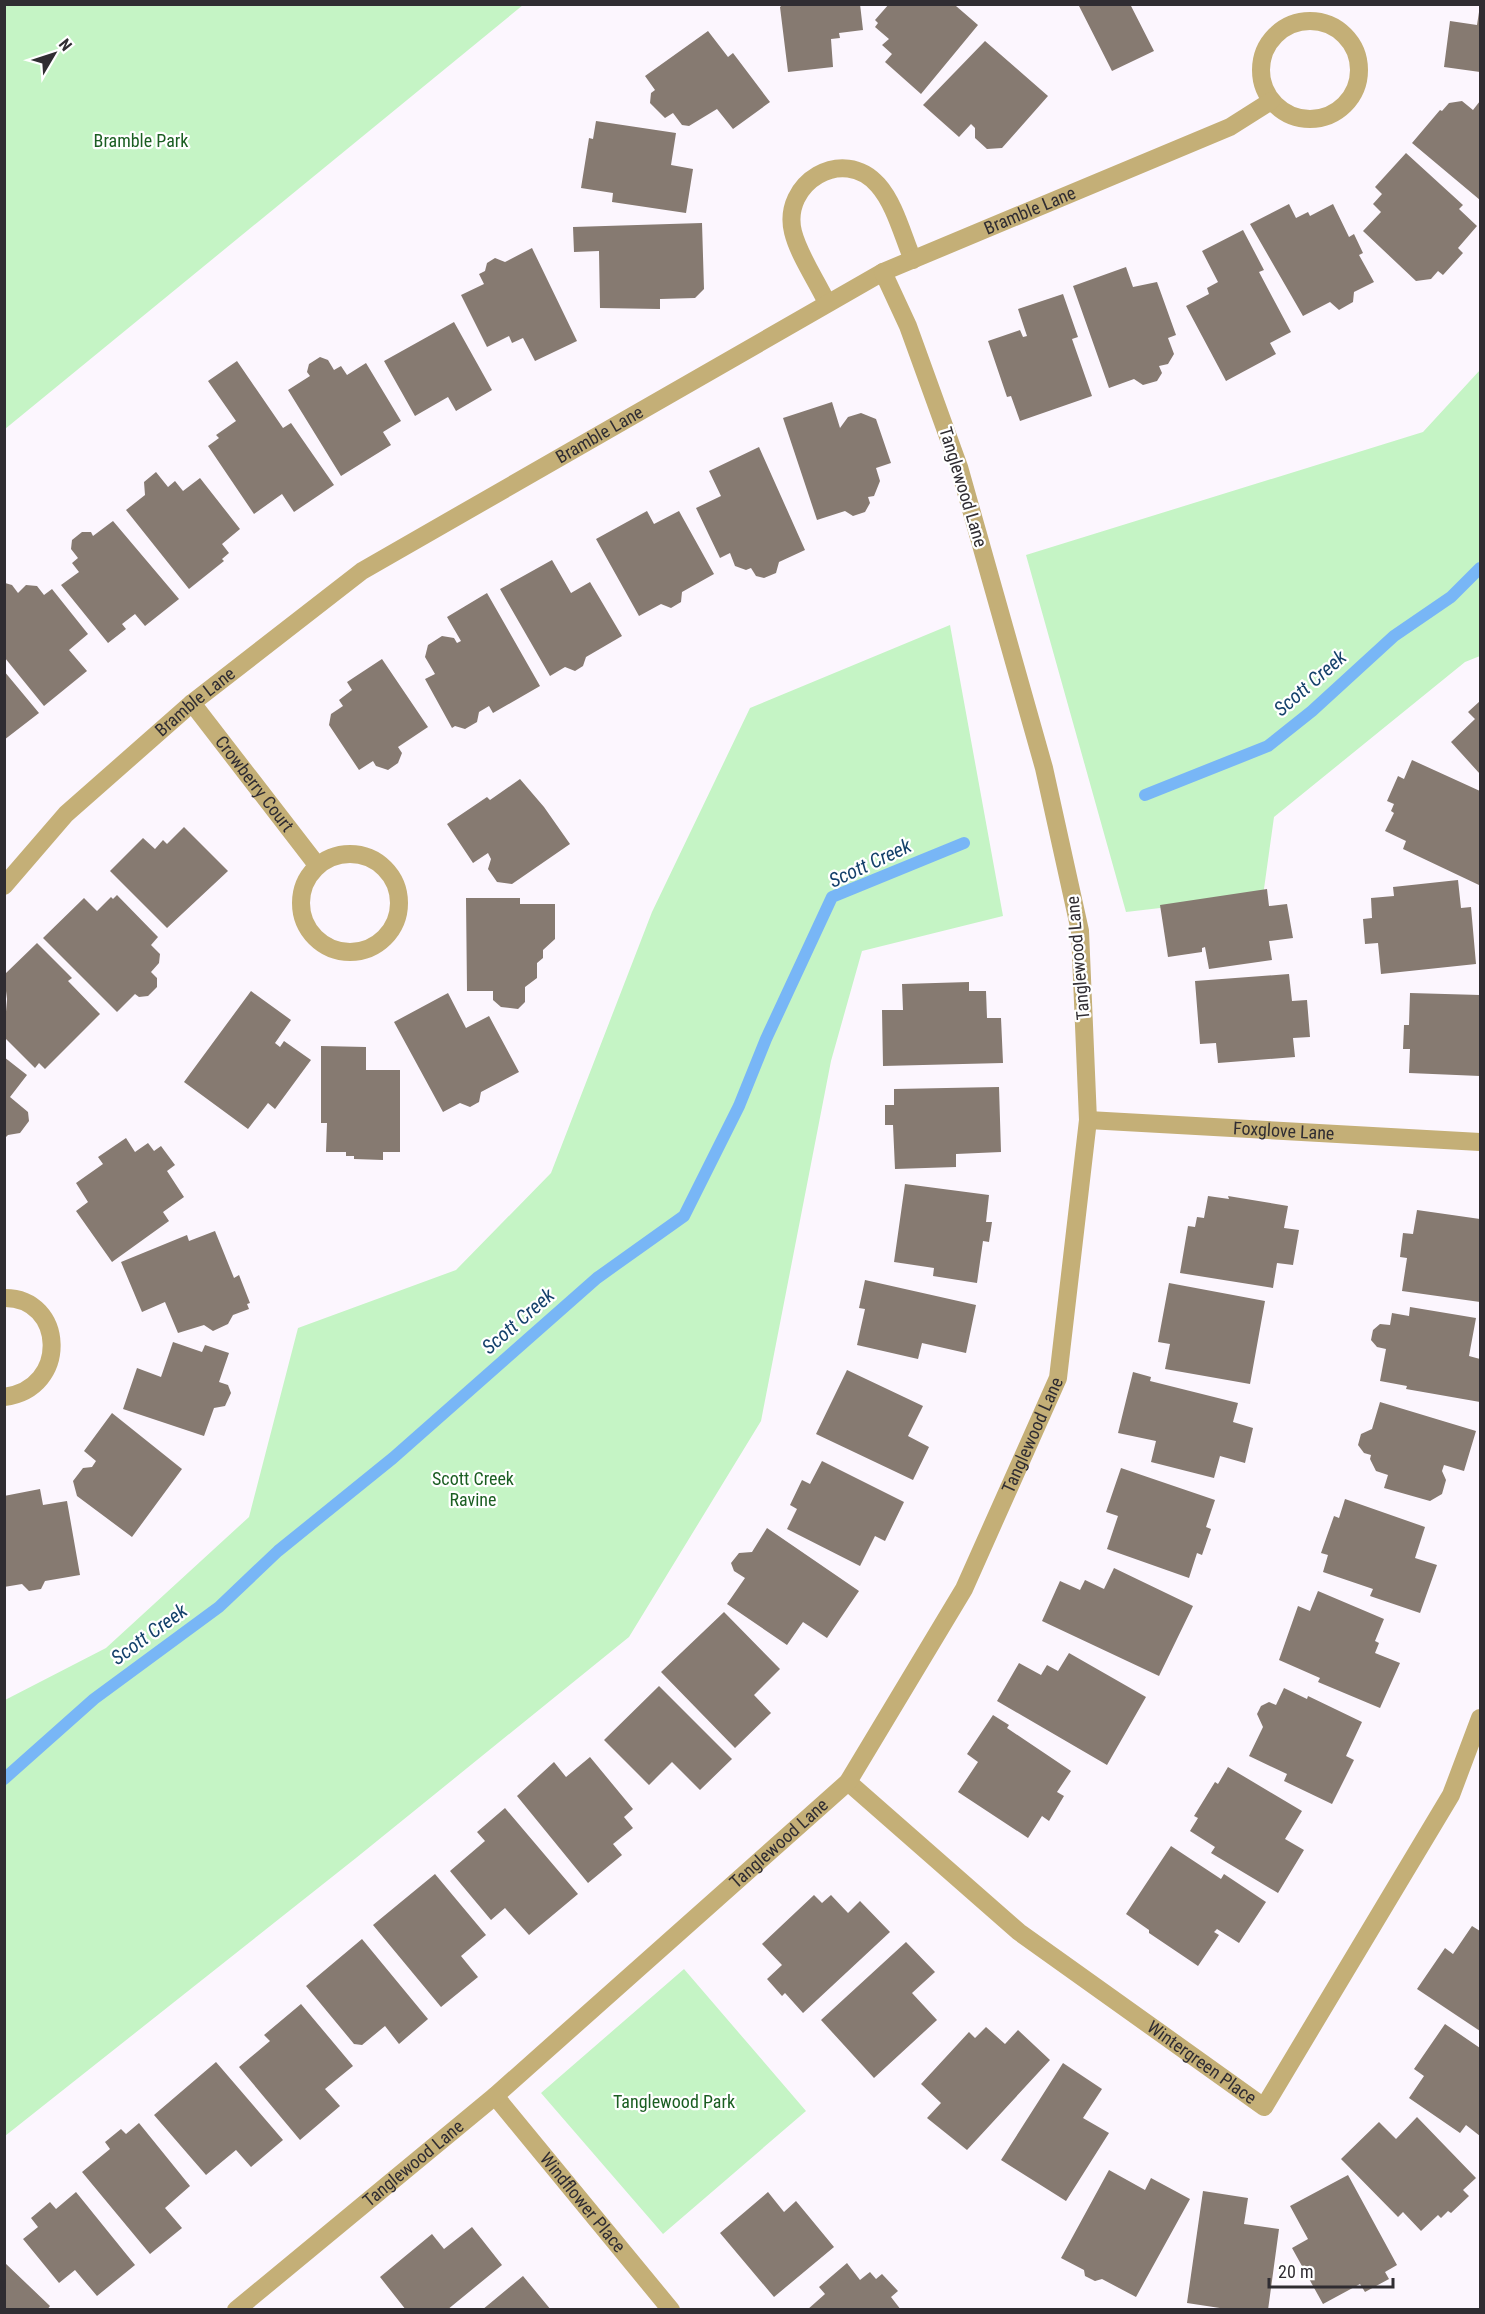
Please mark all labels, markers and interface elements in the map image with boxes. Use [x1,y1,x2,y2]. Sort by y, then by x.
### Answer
north arrow [24,24,84,84]
text: N [55,35,76,55]
park label: Bramble Park [94,130,188,151]
street label: Bramble Lane [981,182,1078,239]
street label: Bramble Lane [552,401,647,468]
street label: Tanglewood Lane [935,424,992,549]
water label: Scott Creek [1269,644,1352,721]
street label: Bramble Lane [151,663,239,741]
street label: Crowberry Court [211,731,298,836]
water label: Scott Creek [825,833,916,893]
street label: Tanglewood Lane [1062,895,1093,1021]
street label: Foxglove Lane [1232,1117,1335,1144]
water label: Scott Creek [477,1282,560,1359]
street label: Tanglewood Lane [997,1374,1067,1496]
park label: Scott Creek Ravine [432,1468,514,1510]
water label: Scott Creek [106,1598,193,1670]
street label: Tanglewood Lane [725,1794,832,1892]
street label: Wintergreen Place [1143,2016,1261,2108]
park label: Tanglewood Park [613,2091,735,2112]
street label: Tanglewood Lane [358,2115,468,2211]
street label: Windflower Place [536,2148,630,2256]
scale bar [1269,2251,1394,2289]
text: 20 m [1278,2261,1313,2282]

